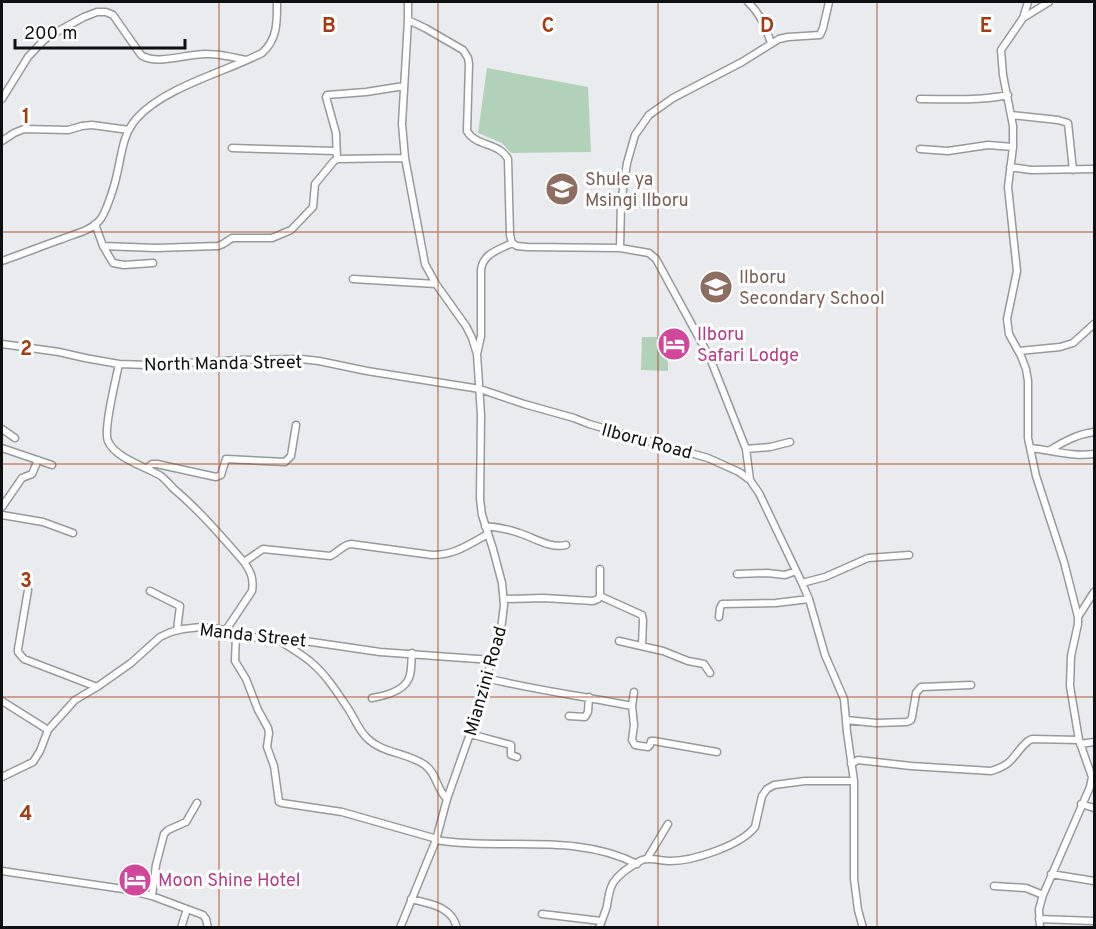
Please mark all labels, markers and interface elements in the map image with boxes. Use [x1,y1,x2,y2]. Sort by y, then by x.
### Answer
scale bar [15,12,184,50]
text: B [322,14,336,40]
text: C [542,14,554,40]
text: D [760,14,774,40]
text: E [980,14,992,40]
text: 200 m [24,23,77,46]
text: 1 [22,105,30,131]
place label: Shule ya Msingi Ilboru [585,169,689,213]
school or university icon: Shule ya Msingi Ilboru [544,171,580,207]
place label: Ilboru Secondary School [739,267,885,311]
school or university icon: Ilboru Secondary School [698,269,734,305]
place label: Ilboru Safari Lodge [697,324,799,368]
hotel icon: Ilboru Safari Lodge [656,326,692,362]
text: 2 [20,337,32,363]
street label: North Manda Street [144,352,302,377]
street label: Ilboru Road [599,419,695,466]
text: 3 [20,569,32,595]
street label: Manda Street [198,619,307,654]
street label: Mianzini Road [460,624,513,739]
text: 4 [20,802,32,828]
hotel icon: Moon Shine Hotel [117,862,153,898]
place label: Moon Shine Hotel [158,870,301,893]

